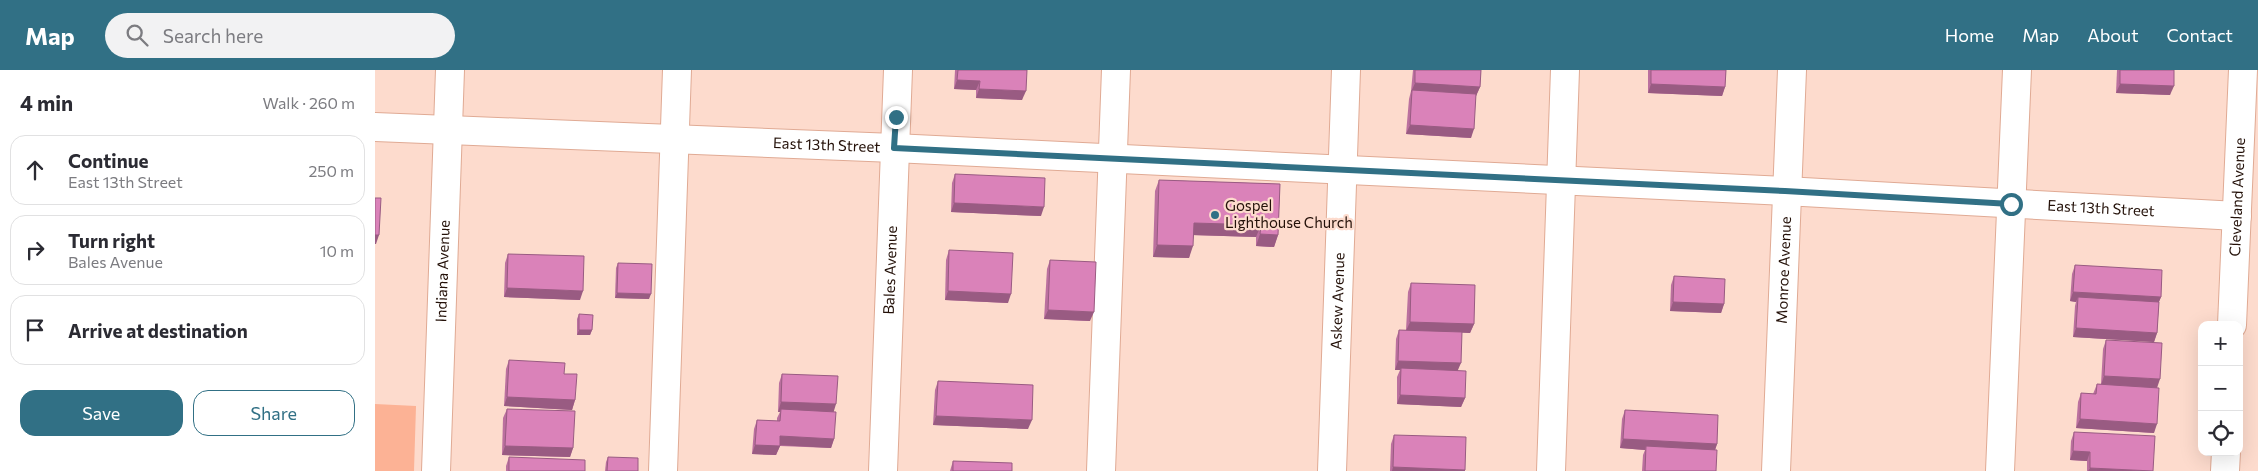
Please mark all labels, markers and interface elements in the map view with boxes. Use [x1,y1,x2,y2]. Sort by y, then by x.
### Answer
search box [105,13,455,58]
text: Map [25,21,75,50]
icon: search [123,21,151,49]
text: Search here [163,24,263,47]
text: Home [1945,24,1994,46]
text: Map [2022,24,2059,46]
text: About [2087,24,2139,46]
text: Contact [2167,24,2233,46]
text: 4 min [20,90,73,115]
text: Walk · 260 m [263,93,355,112]
route end [885,106,908,129]
street label: East 13th Street [773,133,881,155]
street label: Cleveland Avenue [2225,137,2248,257]
text: Continue [68,149,148,172]
icon: ahead [21,156,49,184]
text: 250 m [308,161,354,180]
text: East 13th Street [68,172,183,191]
route start [2000,193,2023,216]
place label: Gospel Lighthouse Church [1225,196,1353,231]
street label: East 13th Street [2047,196,2155,219]
marker: Gospel Lighthouse Church [1209,209,1221,221]
street label: Monroe Avenue [1772,216,1794,324]
street label: Indiana Avenue [431,219,453,323]
street label: Bales Avenue [879,225,900,315]
text: Turn right [68,229,155,252]
icon: right [21,236,49,264]
text: 10 m [320,241,354,260]
text: Bales Avenue [68,252,163,271]
street label: Askew Avenue [1326,252,1348,350]
icon: arrive [21,316,49,344]
text: Arrive at destination [68,319,248,342]
map controls [2198,321,2243,456]
button: + [2198,321,2243,366]
button: − [2198,366,2243,411]
button: Save [20,390,183,436]
button: Share [193,390,355,436]
button: locate [2198,411,2243,456]

